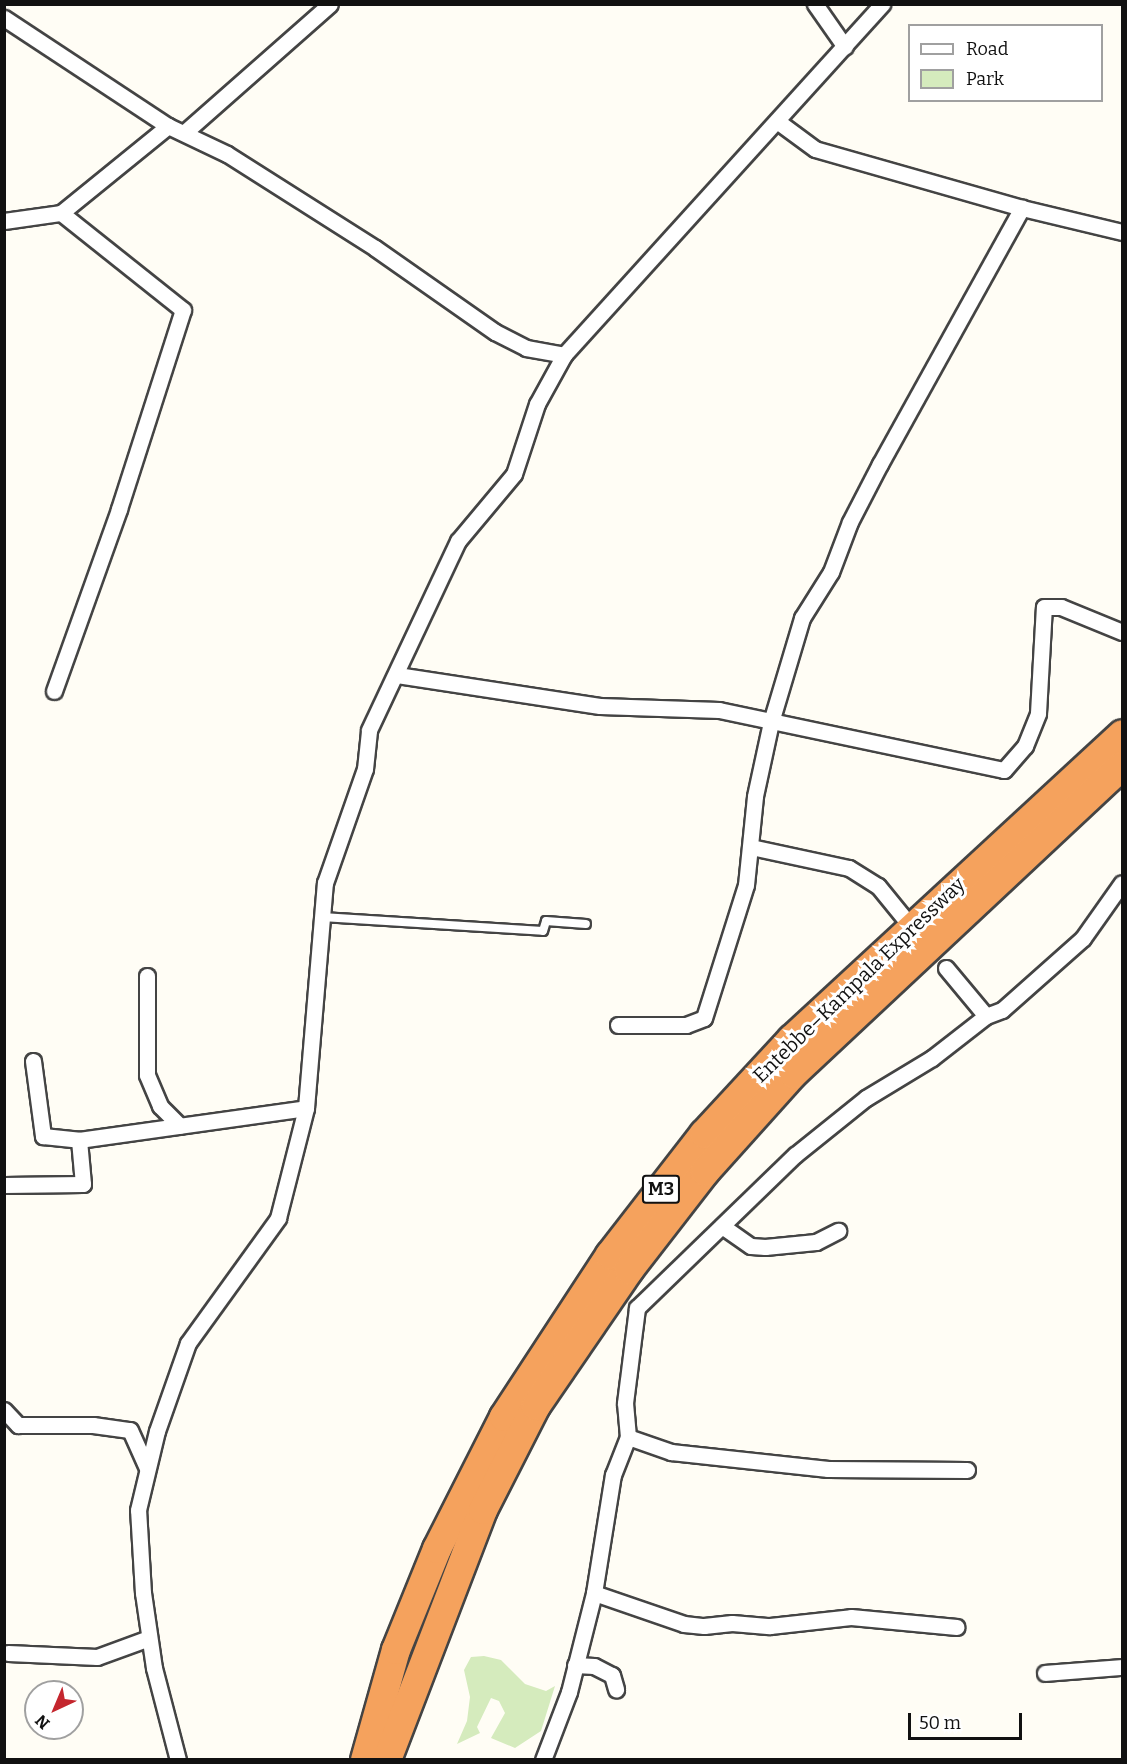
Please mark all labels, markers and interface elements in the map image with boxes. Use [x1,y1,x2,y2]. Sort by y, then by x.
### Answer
legend [908,24,1103,102]
text: Road [966,38,1008,60]
text: Park [966,68,1004,90]
street label: Entebbe–Kampala Expressway [748,872,970,1088]
road number: M3 [642,1174,680,1204]
north arrow [24,1680,84,1740]
scale bar [911,1701,1025,1739]
text: N [31,1711,54,1733]
text: 50 m [919,1712,961,1734]

